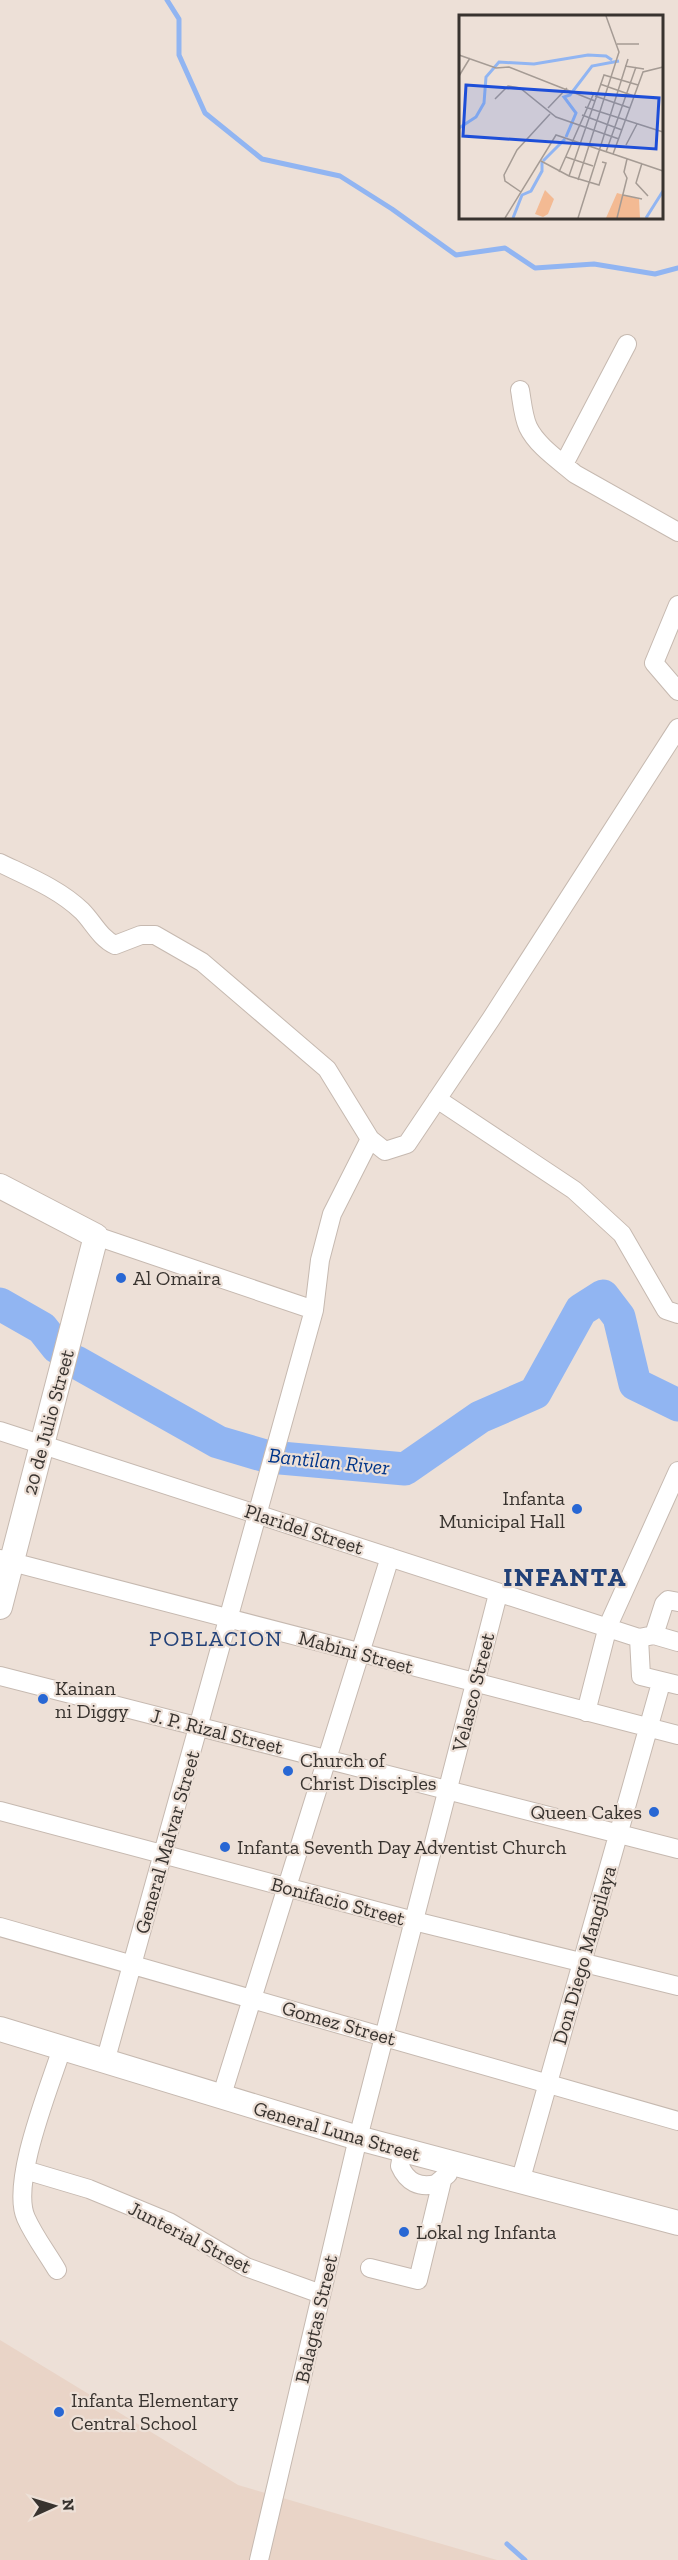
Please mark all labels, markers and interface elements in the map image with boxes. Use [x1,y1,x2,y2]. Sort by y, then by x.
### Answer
inset map [459,15,663,219]
place label: Al Omaira [133,1266,221,1290]
marker: Al Omaira [114,1271,128,1285]
street label: 20 de Julio Street [17,1346,79,1497]
water label: Bantilan River [267,1442,392,1480]
place label: Infanta Municipal Hall [439,1486,565,1533]
street label: Plaridel Street [242,1499,367,1560]
marker: Infanta Municipal Hall [570,1502,584,1516]
district label: INFANTA [503,1561,627,1593]
district label: POBLACION [149,1625,283,1652]
street label: Mabini Street [296,1625,416,1679]
street label: Velasco Street [446,1630,499,1755]
place label: Kainan ni Diggy [55,1676,129,1723]
marker: Kainan ni Diggy [36,1692,50,1706]
street label: J. P. Rizal Street [148,1703,286,1759]
street label: General Malvar Street [129,1747,205,1936]
place label: Church of Christ Disciples [300,1748,437,1795]
marker: Church of Christ Disciples [281,1764,295,1778]
place label: Queen Cakes [530,1800,642,1824]
marker: Queen Cakes [647,1805,661,1819]
place label: Infanta Seventh Day Adventist Church [237,1835,567,1859]
marker: Infanta Seventh Day Adventist Church [218,1840,232,1854]
street label: Don Diego Mangilaya [547,1863,621,2047]
street label: Bonifacio Street [268,1872,408,1931]
street label: Gomez Street [279,1995,399,2051]
street label: General Luna Street [251,2096,424,2166]
street label: Junterial Street [125,2196,256,2278]
place label: Lokal ng Infanta [416,2220,557,2244]
marker: Lokal ng Infanta [397,2225,411,2239]
street label: Balagtas Street [290,2252,343,2385]
place label: Infanta Elementary Central School [71,2388,239,2435]
marker: Infanta Elementary Central School [52,2405,66,2419]
north arrow [24,2476,84,2536]
text: N [59,2498,78,2512]

